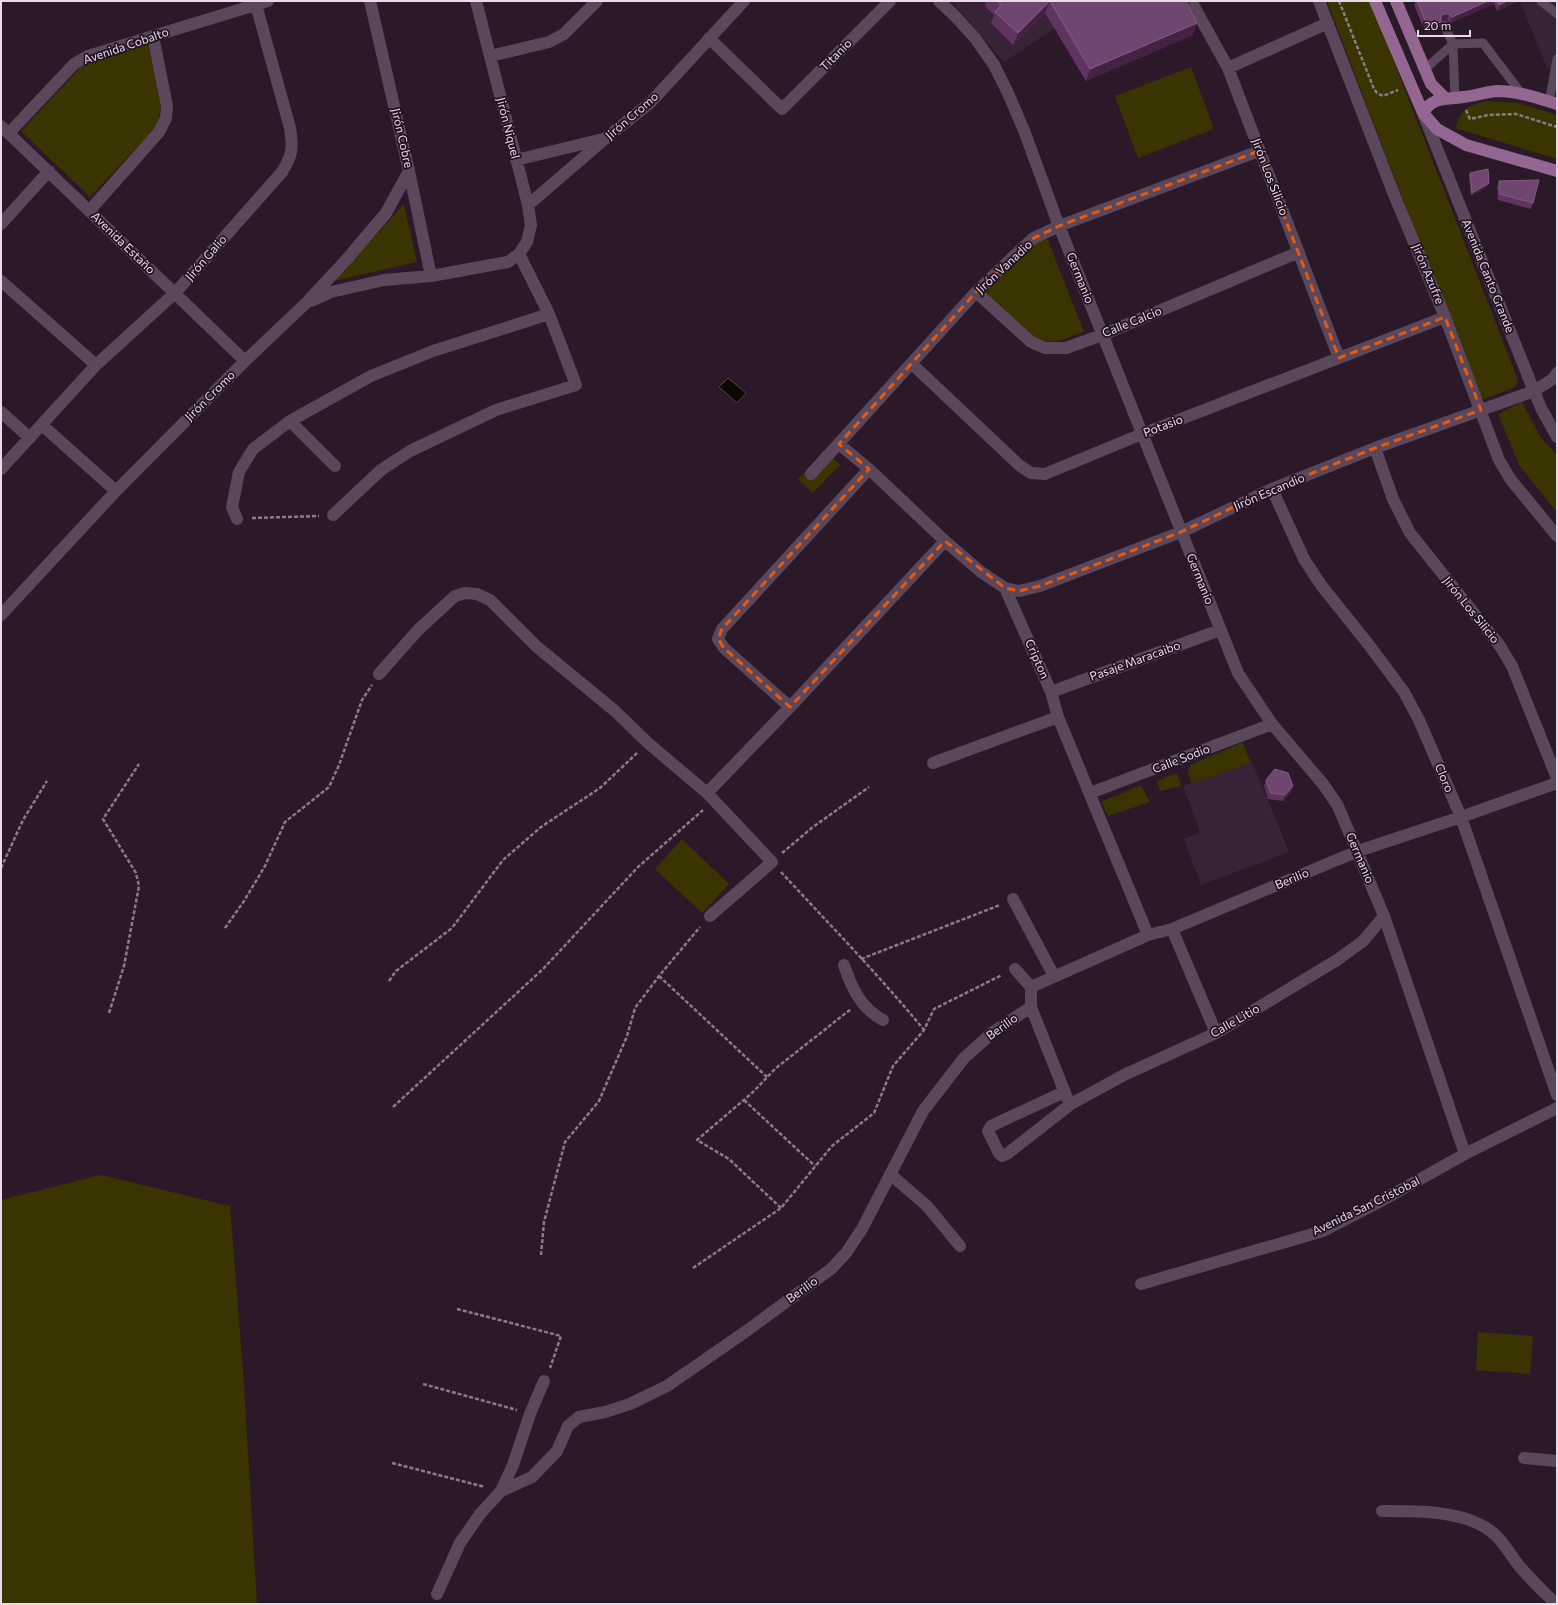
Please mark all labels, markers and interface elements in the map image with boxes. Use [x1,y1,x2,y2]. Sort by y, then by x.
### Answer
scale bar [1418,12,1470,38]
text: 20 m [1424,18,1451,32]
street label: Avenida Cobalto [81,24,170,66]
street label: Titanio [817,36,854,73]
street label: Jirón Cromo [602,89,661,143]
street label: Jirón Niquel [494,96,523,160]
street label: Jirón Cobre [388,107,417,169]
street label: Jirón Los Silicio [1249,136,1292,218]
street label: Avenida Estaño [89,208,159,276]
street label: Avenida Canto Grande [1460,217,1518,334]
street label: Jirón Galio [182,232,230,284]
street label: Jirón Vanadio [972,237,1035,297]
street label: Jirón Azufre [1409,241,1448,306]
street label: Germanio [1064,250,1097,305]
street label: Calle Calcio [1100,303,1163,339]
street label: Jirón Cromo [181,367,238,424]
street label: Potasio [1141,411,1184,439]
street label: Jirón Escandio [1231,470,1307,513]
street label: Germanio [1184,551,1217,606]
street label: Jirón Los Silicio [1440,573,1503,646]
street label: Cripton [1023,637,1053,681]
street label: Pasaje Maracaibo [1087,637,1182,683]
street label: Calle Sodio [1150,741,1211,775]
street label: Cloro [1433,761,1457,794]
street label: Germanio [1344,830,1378,885]
street label: Berilio [1273,865,1311,891]
street label: Calle Litio [1207,1000,1262,1040]
street label: Berilio [983,1010,1020,1042]
street label: Avenida San Cristobal [1309,1173,1422,1237]
street label: Berilio [783,1273,820,1305]

